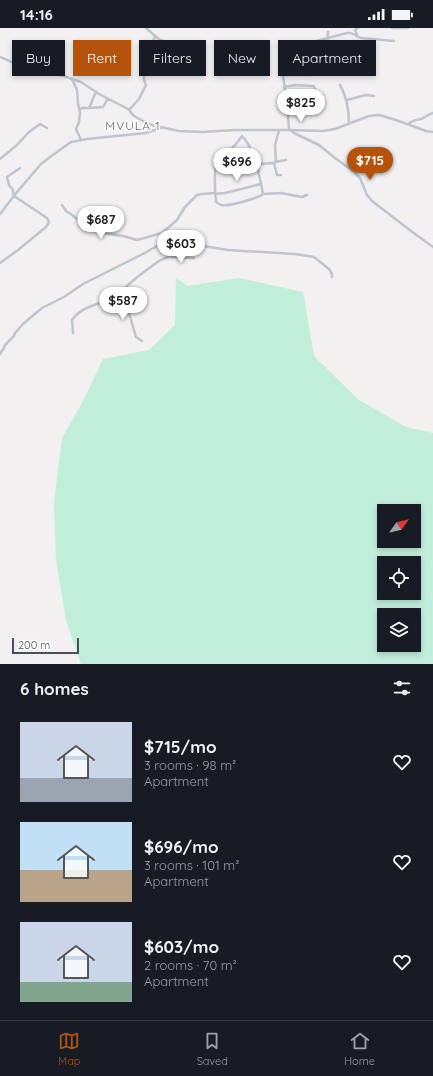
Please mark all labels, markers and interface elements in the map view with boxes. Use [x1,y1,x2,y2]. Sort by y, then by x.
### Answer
text: 14:16 [20,5,53,24]
chip: Buy [12,40,65,76]
chip: Rent [73,40,131,76]
chip: Filters [139,40,206,76]
chip: New [214,40,270,76]
chip: Apartment [278,40,376,76]
pin: $825 [277,89,325,123]
text: $825 [286,94,316,110]
district label: MVULA 1 [105,118,161,133]
pin: $715 [346,147,394,181]
pin: $696 [213,148,261,182]
text: $715 [356,152,384,168]
text: $696 [222,153,252,169]
pin: $687 [77,206,125,240]
text: $687 [86,211,116,227]
pin: $603 [157,230,205,264]
text: $603 [166,235,196,251]
pin: $587 [99,287,147,321]
text: $587 [108,292,138,308]
north arrow [377,504,421,548]
map controls [377,504,421,652]
button: locate [377,556,421,600]
button: layers [377,608,421,652]
scale bar [12,636,79,655]
text: 200 m [18,638,50,652]
icon: filters [391,677,413,699]
text: 6 homes [20,678,89,699]
text: $715/mo [144,736,217,757]
icon: home [52,738,100,786]
icon: heart [391,751,413,773]
text: 3 rooms · 98 m² [144,757,236,773]
text: Apartment [144,773,209,789]
text: $696/mo [144,836,219,857]
icon: home [52,838,100,886]
icon: heart [391,851,413,873]
text: 3 rooms · 101 m² [144,857,239,873]
text: Apartment [144,873,209,889]
text: $603/mo [144,936,219,957]
icon: home [52,938,100,986]
icon: heart [391,951,413,973]
text: 2 rooms · 70 m² [144,957,237,973]
text: Apartment [144,973,209,989]
tab: Map [58,1030,81,1068]
tab: Saved [197,1030,228,1068]
tab: Home [344,1030,375,1068]

